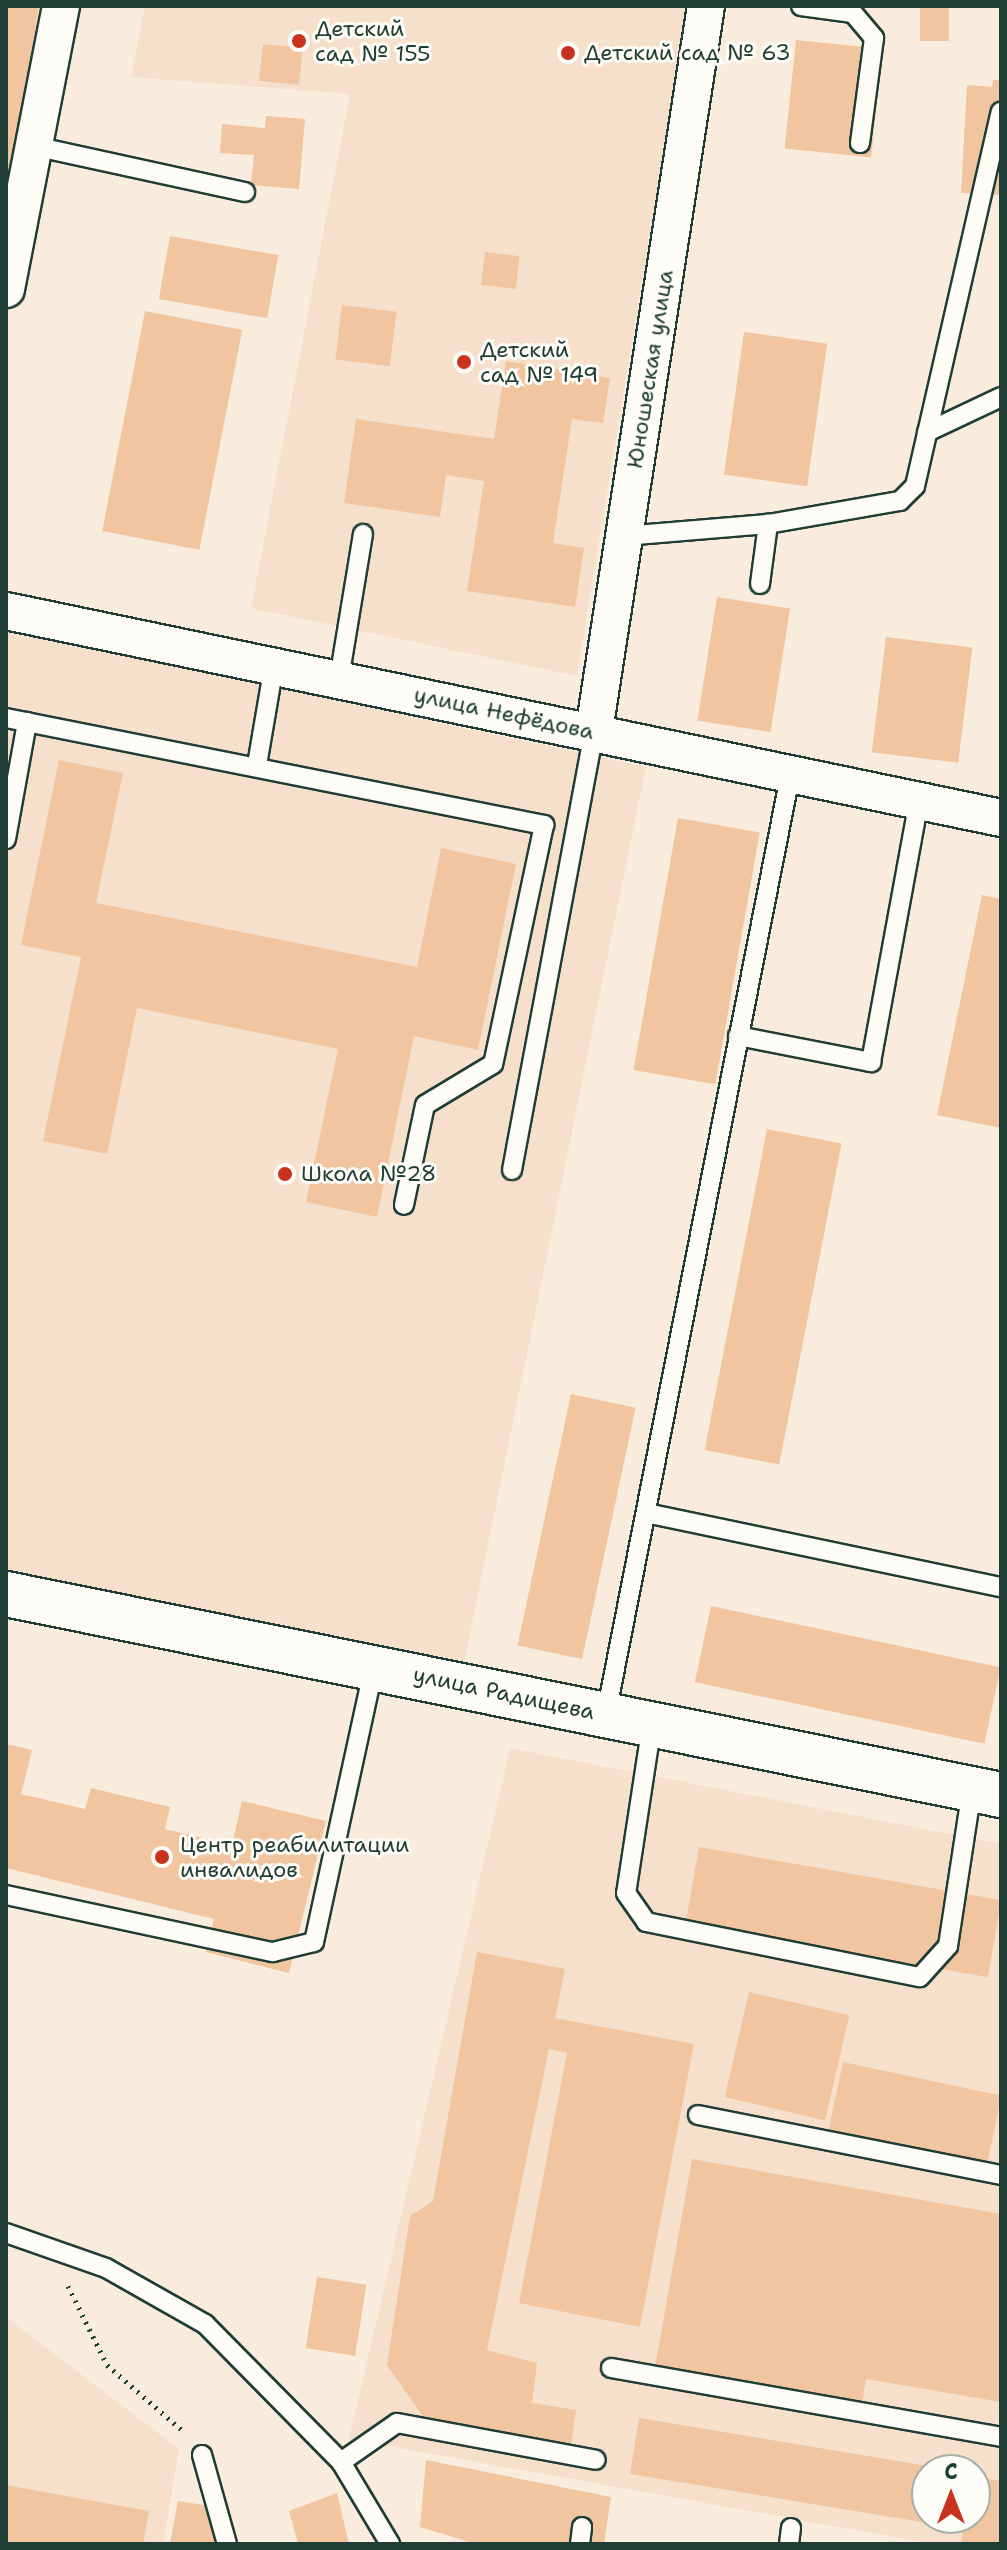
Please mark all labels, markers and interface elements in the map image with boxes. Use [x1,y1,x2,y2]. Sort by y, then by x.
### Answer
place label: Детский сад № 155 [315,15,430,66]
marker: Детский сад № 155 [290,32,308,50]
place label: Детский сад № 63 [584,40,791,66]
marker: Детский сад № 63 [559,44,577,62]
street label: Юношеская улица [621,268,679,470]
place label: Детский сад № 149 [480,336,598,388]
marker: Детский сад № 149 [455,353,473,371]
street label: улица Нефёдова [412,681,596,745]
place label: Школа №28 [301,1161,436,1187]
marker: Школа №28 [276,1165,294,1183]
street label: улица Радищева [411,1661,597,1725]
place label: Центр реабилитации инвалидов [180,1831,409,1882]
marker: Центр реабилитации инвалидов [151,1846,173,1868]
north arrow [911,2454,991,2534]
text: С [944,2457,958,2486]

